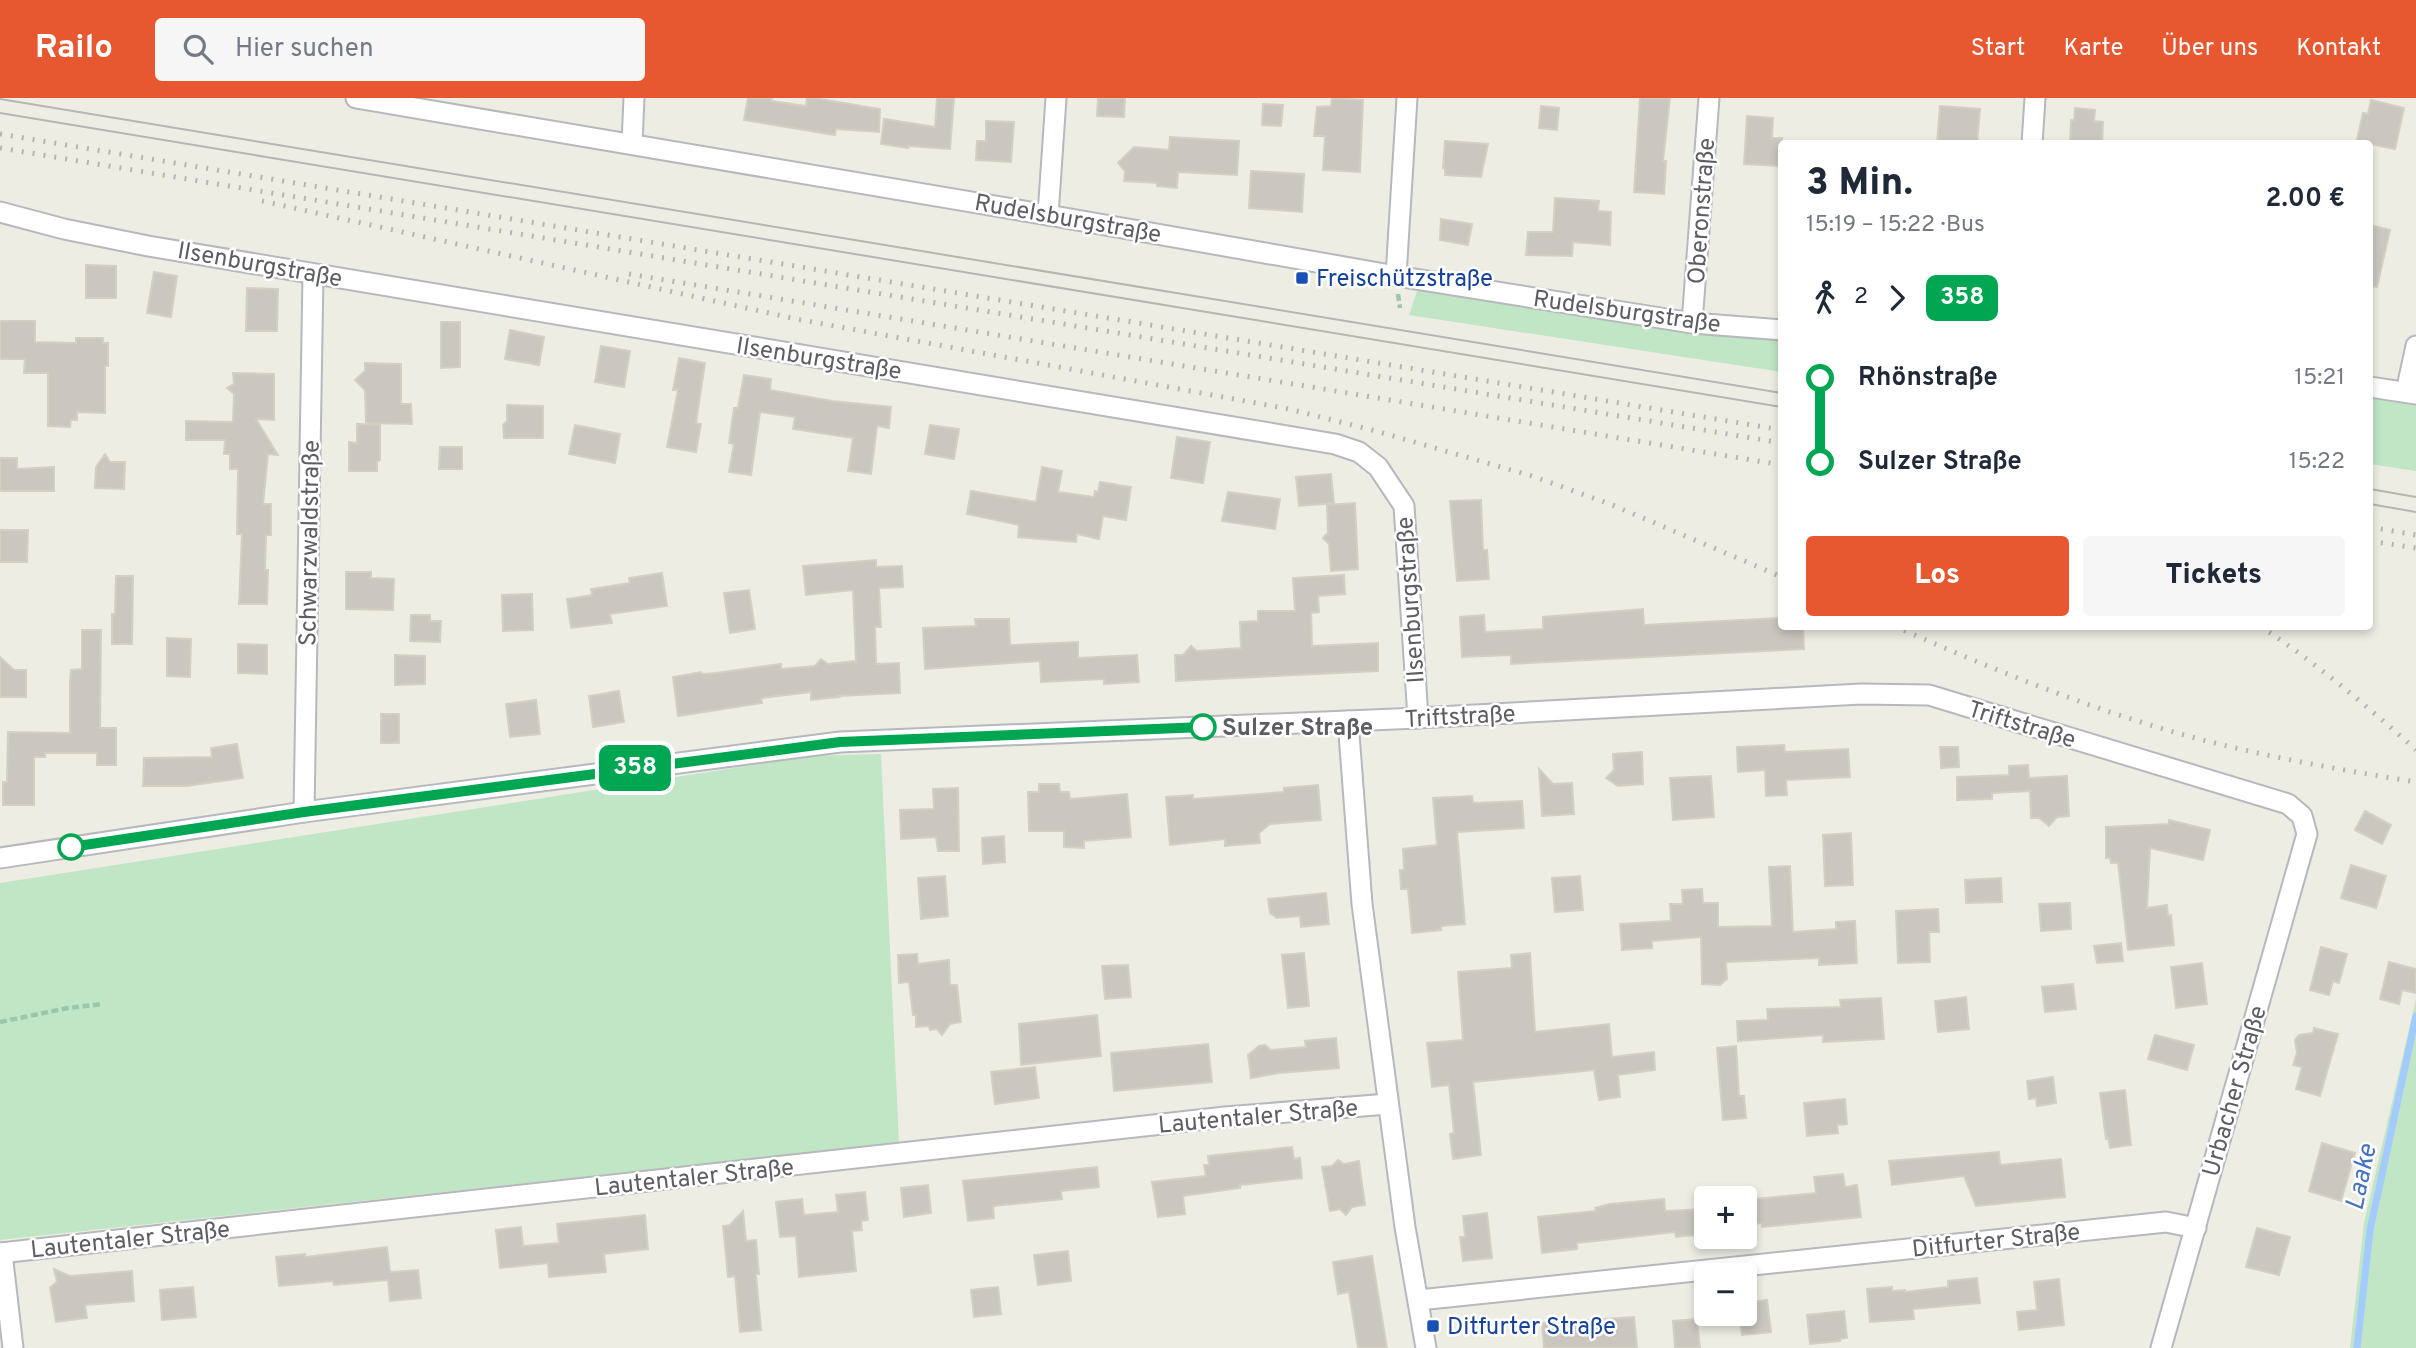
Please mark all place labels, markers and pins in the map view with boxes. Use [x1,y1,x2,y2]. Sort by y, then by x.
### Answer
place label: Freischützstraße [1316,265,1493,295]
marker: Freischützstraße [1294,270,1310,286]
marker: Sulzer Straße [1190,714,1216,740]
place label: Sulzer Straße [1222,714,1373,744]
unlabelled marker [58,834,84,860]
place label: Ditfurter Straße [1447,1313,1616,1343]
marker: Ditfurter Straße [1425,1318,1441,1334]

